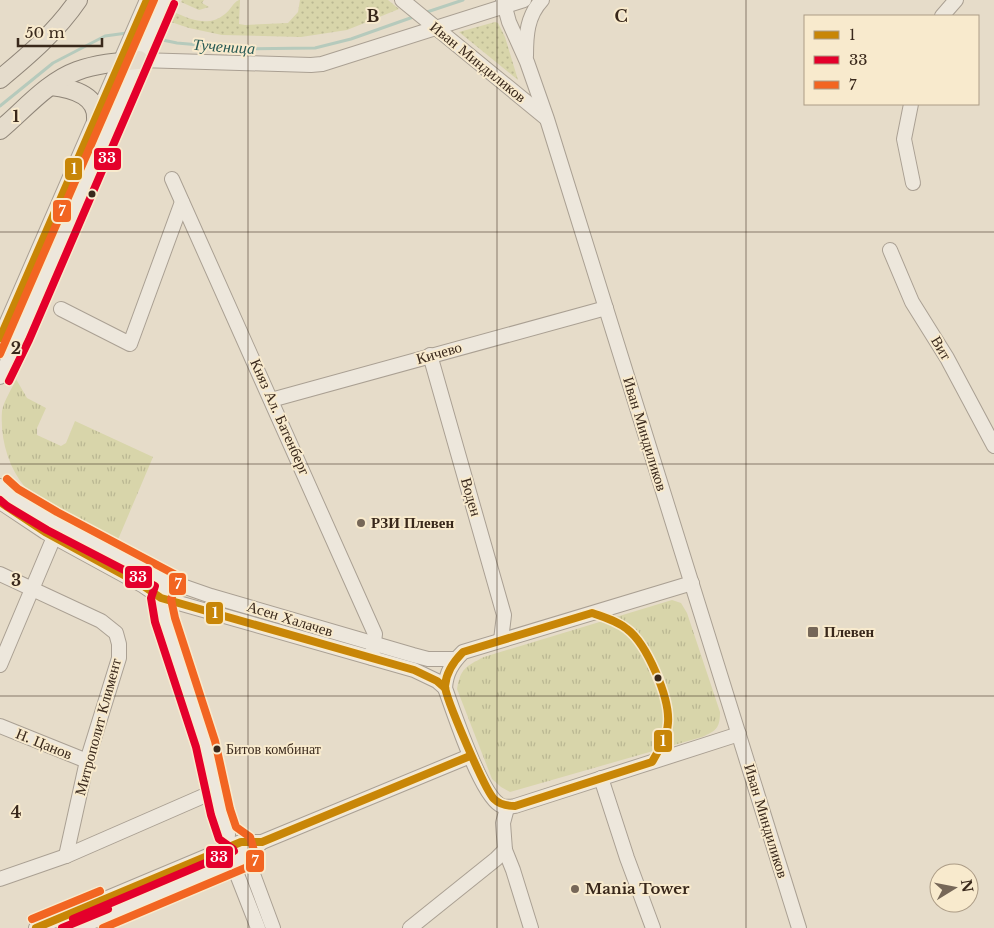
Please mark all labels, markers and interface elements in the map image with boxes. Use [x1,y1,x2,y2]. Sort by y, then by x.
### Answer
text: B [367,6,380,26]
text: C [614,6,628,26]
scale bar [18,15,101,47]
legend [804,15,979,105]
street label: Иван Миндиликов [426,17,530,106]
text: 50 m [25,23,65,42]
text: 1 [849,25,856,44]
water label: Тученица [192,34,256,58]
text: 33 [849,50,867,69]
text: 7 [849,75,857,94]
text: 1 [13,106,20,126]
line badge: 33 [93,147,122,171]
text: 33 [98,149,116,167]
line badge: 1 [64,157,83,181]
text: 1 [71,160,77,178]
unlabelled marker [87,189,97,199]
line badge: 7 [52,199,72,223]
text: 7 [58,202,66,220]
street label: Вит [927,332,956,364]
street label: Кичево [414,337,464,368]
text: 2 [11,338,21,358]
street label: Княз Ал. Батенберг [246,356,315,478]
street label: Иван Миндиликов [619,374,672,493]
street label: Воден [457,475,486,518]
place label: РЗИ Плевен [371,513,454,532]
marker: РЗИ Плевен [355,517,367,529]
line badge: 33 [124,565,153,589]
text: 33 [129,568,147,586]
text: 3 [11,570,21,590]
line badge: 7 [168,572,187,596]
text: 7 [174,575,182,593]
street label: Асен Халачев [245,596,335,641]
line badge: 1 [205,601,224,625]
text: 1 [212,604,218,622]
place label: Плевен [824,622,874,641]
marker: Плевен [806,625,820,639]
street label: Митрополит Климент [70,656,125,797]
unlabelled marker [653,673,663,683]
street label: Н. Цанов [13,724,75,763]
line badge: 1 [653,729,673,753]
text: 1 [660,732,666,750]
place label: Битов комбинат [226,740,321,758]
marker: Битов комбинат [212,744,222,754]
street label: Иван Миндиликов [740,761,793,880]
text: 4 [11,802,21,822]
line badge: 33 [205,845,234,869]
text: 33 [210,848,228,866]
line badge: 7 [245,849,265,873]
text: 7 [251,852,259,870]
north arrow [929,863,979,913]
text: N [957,878,977,894]
place label: Mania Tower [585,879,690,898]
marker: Mania Tower [569,883,581,895]

